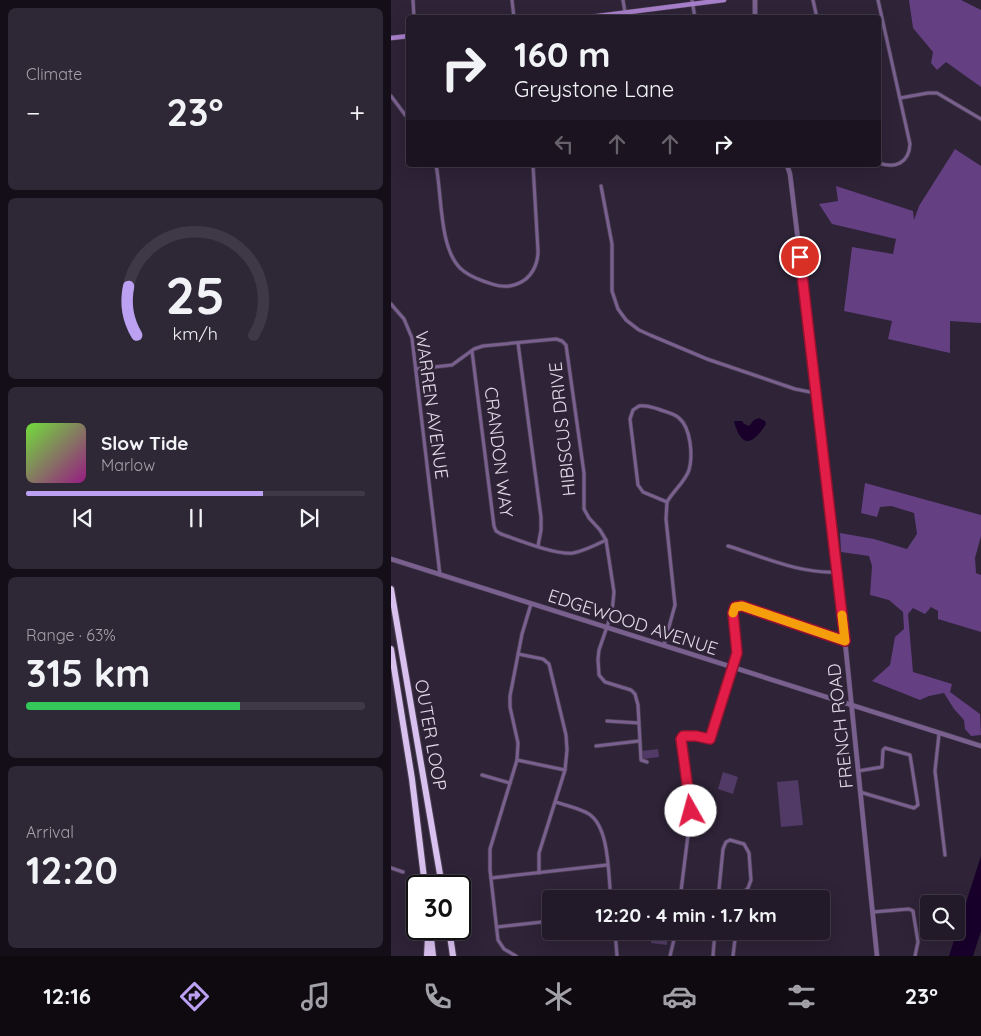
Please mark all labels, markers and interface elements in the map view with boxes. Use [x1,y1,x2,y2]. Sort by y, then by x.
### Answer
text: 160 m [514,32,611,76]
icon: right [431,35,496,100]
text: Climate [26,64,82,84]
text: Greystone Lane [514,75,674,103]
text: 23° [166,88,223,136]
text: − [26,95,41,130]
text: + [349,95,365,130]
icon: left [550,130,578,158]
icon: ahead [603,130,631,158]
icon: ahead [656,130,684,158]
icon: right [709,130,737,158]
pin [779,236,821,278]
icon: arrive [786,243,814,271]
text: 25 [166,262,225,327]
text: km/h [173,322,218,344]
street label: WARREN AVENUE [410,329,454,481]
street label: HIBISCUS DRIVE [544,361,580,497]
street label: CRANDON WAY [480,385,518,519]
text: Slow Tide [101,431,189,455]
text: Marlow [101,455,155,475]
icon: previous [69,504,97,532]
icon: pause [182,504,210,532]
icon: next [295,504,323,532]
street label: EDGEWOOD AVENUE [545,584,721,660]
text: Range · 63% [26,625,116,645]
text: 315 km [26,649,150,697]
street label: FRENCH ROAD [822,662,858,790]
street label: OUTER LOOP [410,678,452,792]
position arrow [664,784,716,836]
text: Arrival [26,822,74,842]
text: 12:20 [26,846,118,894]
speed limit sign: 30 [406,875,471,940]
map controls [920,895,965,940]
button: search [920,895,965,940]
text: 12:20 · 4 min · 1.7 km [595,903,777,927]
icon: directions [177,979,212,1014]
icon: music [298,979,333,1014]
icon: phone [420,979,455,1014]
icon: climate [541,979,576,1014]
icon: car [662,979,697,1014]
icon: filters [784,979,819,1014]
text: 12:16 [43,982,91,1010]
text: 23° [905,982,938,1010]

